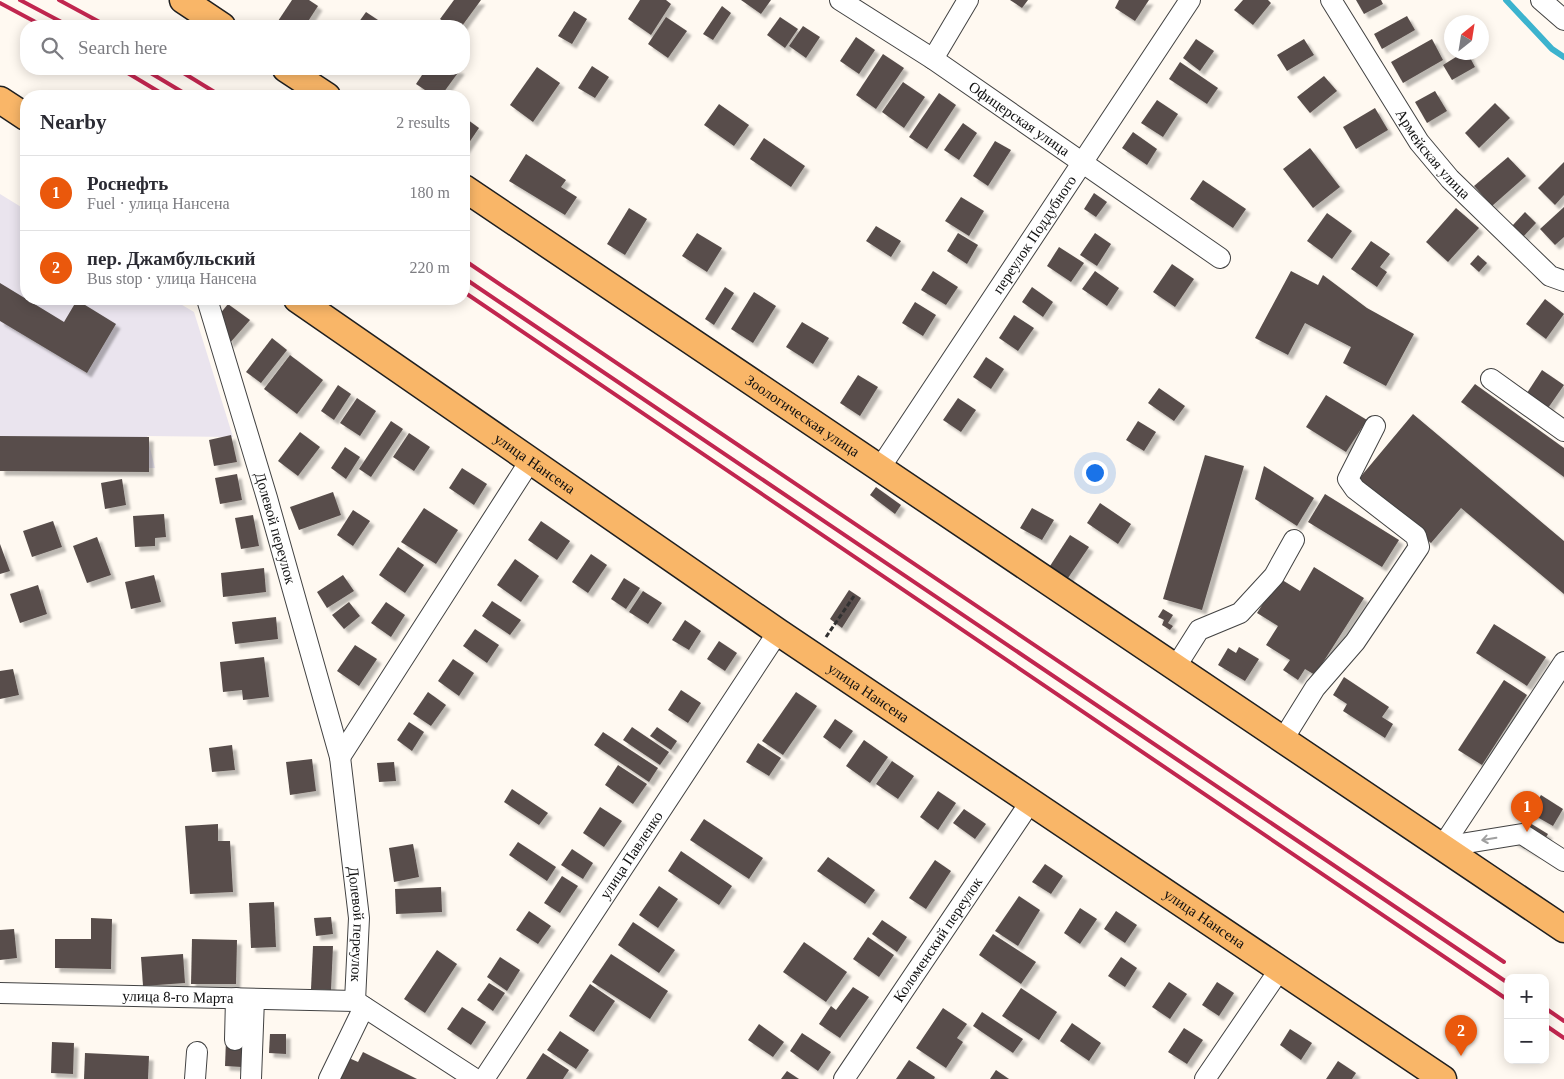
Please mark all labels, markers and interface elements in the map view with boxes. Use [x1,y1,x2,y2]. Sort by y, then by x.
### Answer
north arrow [1444,15,1489,60]
search box [20,20,470,75]
icon: search [38,34,66,62]
text: Search here [78,37,167,58]
street label: Офицерская улица [966,78,1073,159]
street label: Армейская улица [1393,106,1474,202]
text: Nearby [40,110,107,134]
text: 2 results [396,114,450,131]
street label: переулок Поддубного [990,172,1079,297]
text: Роснефть [87,173,168,194]
text: 1 [52,184,60,201]
text: 180 m [410,184,450,201]
text: Fuel · улица Нансена [87,195,230,212]
text: пер. Джамбульский [87,248,256,269]
text: 2 [52,259,60,276]
text: 220 m [410,259,450,276]
text: Bus stop · улица Нансена [87,270,257,287]
street label: Зоологическая улица [742,372,863,460]
street label: улица Нансена [491,430,578,497]
your location [1082,460,1108,486]
street label: Долевой переулок [252,470,299,586]
street label: улица Нансена [825,660,912,726]
pin: 1 [1511,791,1543,832]
street label: улица Павленко [597,808,666,902]
one-way arrow [1481,835,1497,845]
street label: Долевой переулок [345,866,367,983]
street label: Коломенский переулок [890,874,986,1005]
street label: улица Нансена [1161,886,1249,952]
map controls [1504,974,1549,1064]
button: + [1504,974,1549,1019]
street label: улица 8-го Марта [122,988,234,1006]
pin: 2 [1445,1015,1477,1056]
button: − [1504,1019,1549,1064]

